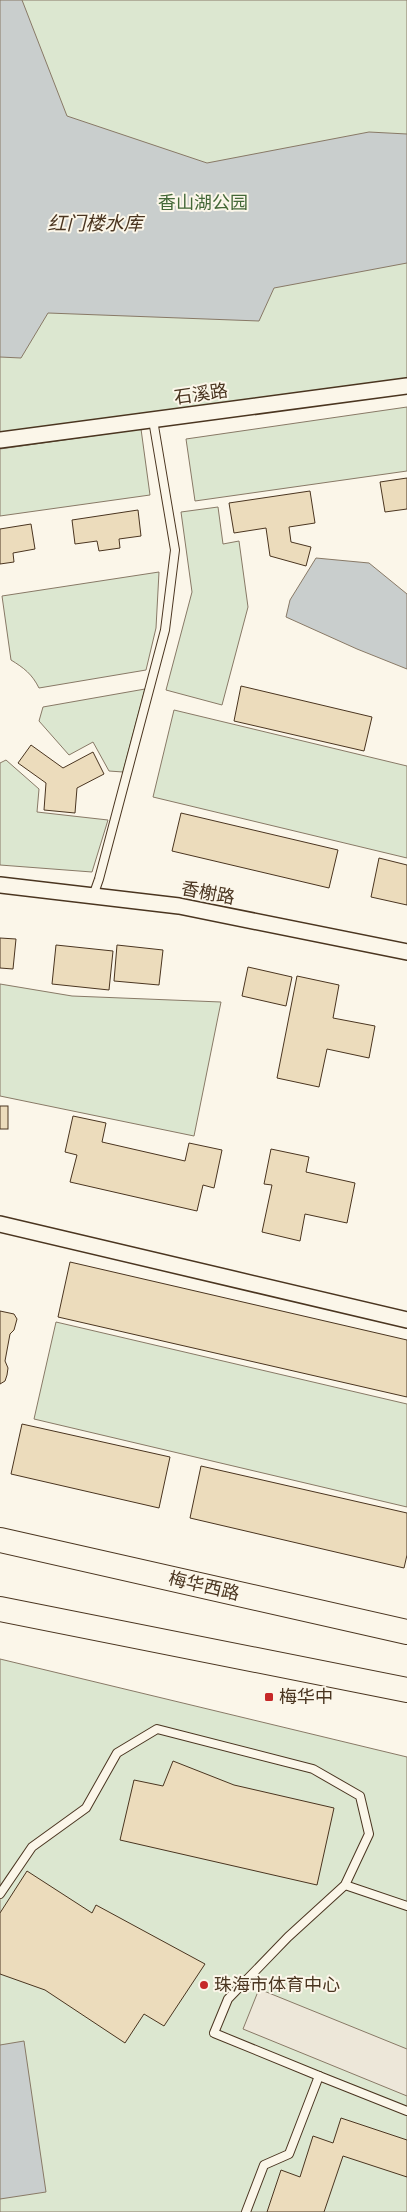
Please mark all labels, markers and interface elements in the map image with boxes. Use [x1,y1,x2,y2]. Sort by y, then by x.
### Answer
park label: 香山湖公园 [158,191,248,215]
water label: 红门楼水库 [47,211,145,236]
street label: 石溪路 [173,378,229,410]
street label: 香榭路 [179,876,237,910]
street label: 梅华西路 [166,1566,242,1606]
place label: 梅华中 [279,1685,333,1709]
marker: 梅华中 [263,1691,275,1703]
place label: 珠海市体育中心 [214,1973,340,1997]
marker: 珠海市体育中心 [198,1979,210,1991]

